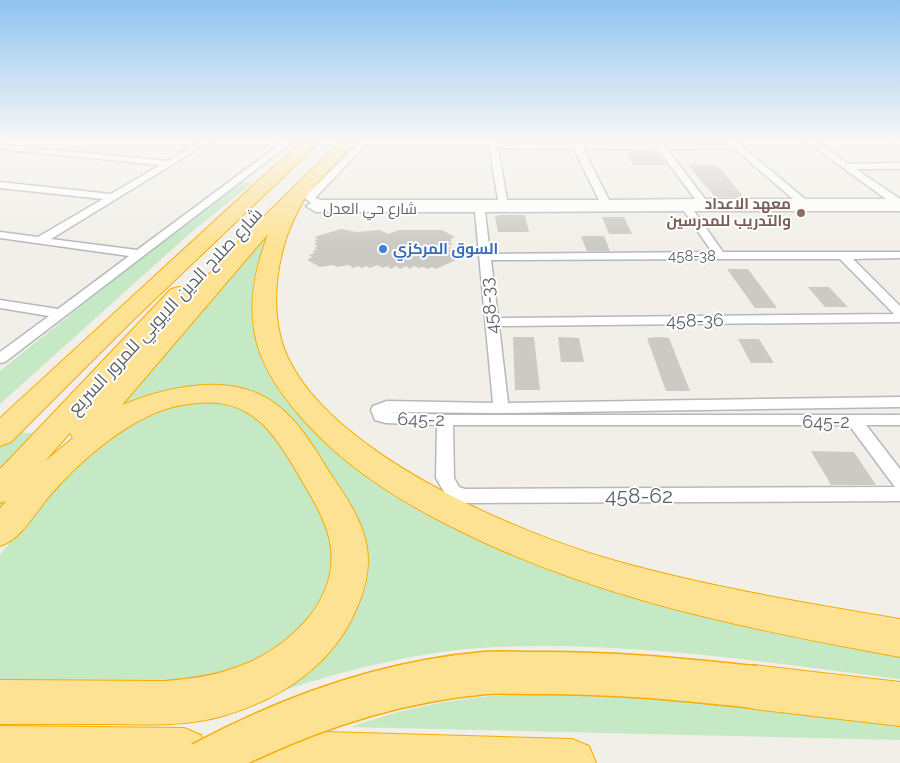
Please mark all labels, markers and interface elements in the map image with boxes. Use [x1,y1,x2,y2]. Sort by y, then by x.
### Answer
place label: معهد الاعداد والتدريب للمدرسين [666,195,791,230]
street label: شارع حي العدل [323,200,417,221]
street label: شارع صلاح الدين الايوبي للمرور السريع [64,203,269,421]
marker: معهد الاعداد والتدريب للمدرسين [795,207,807,219]
place label: السوق المركزي [393,240,498,261]
marker: السوق المركزي [377,243,389,255]
street label: 458-38 [668,247,716,265]
street label: 458-33 [476,277,502,335]
street label: 458-36 [666,309,724,331]
street label: 645-2 [397,408,445,430]
street label: 645-2 [802,411,850,432]
street label: 458-62 [605,483,673,508]

